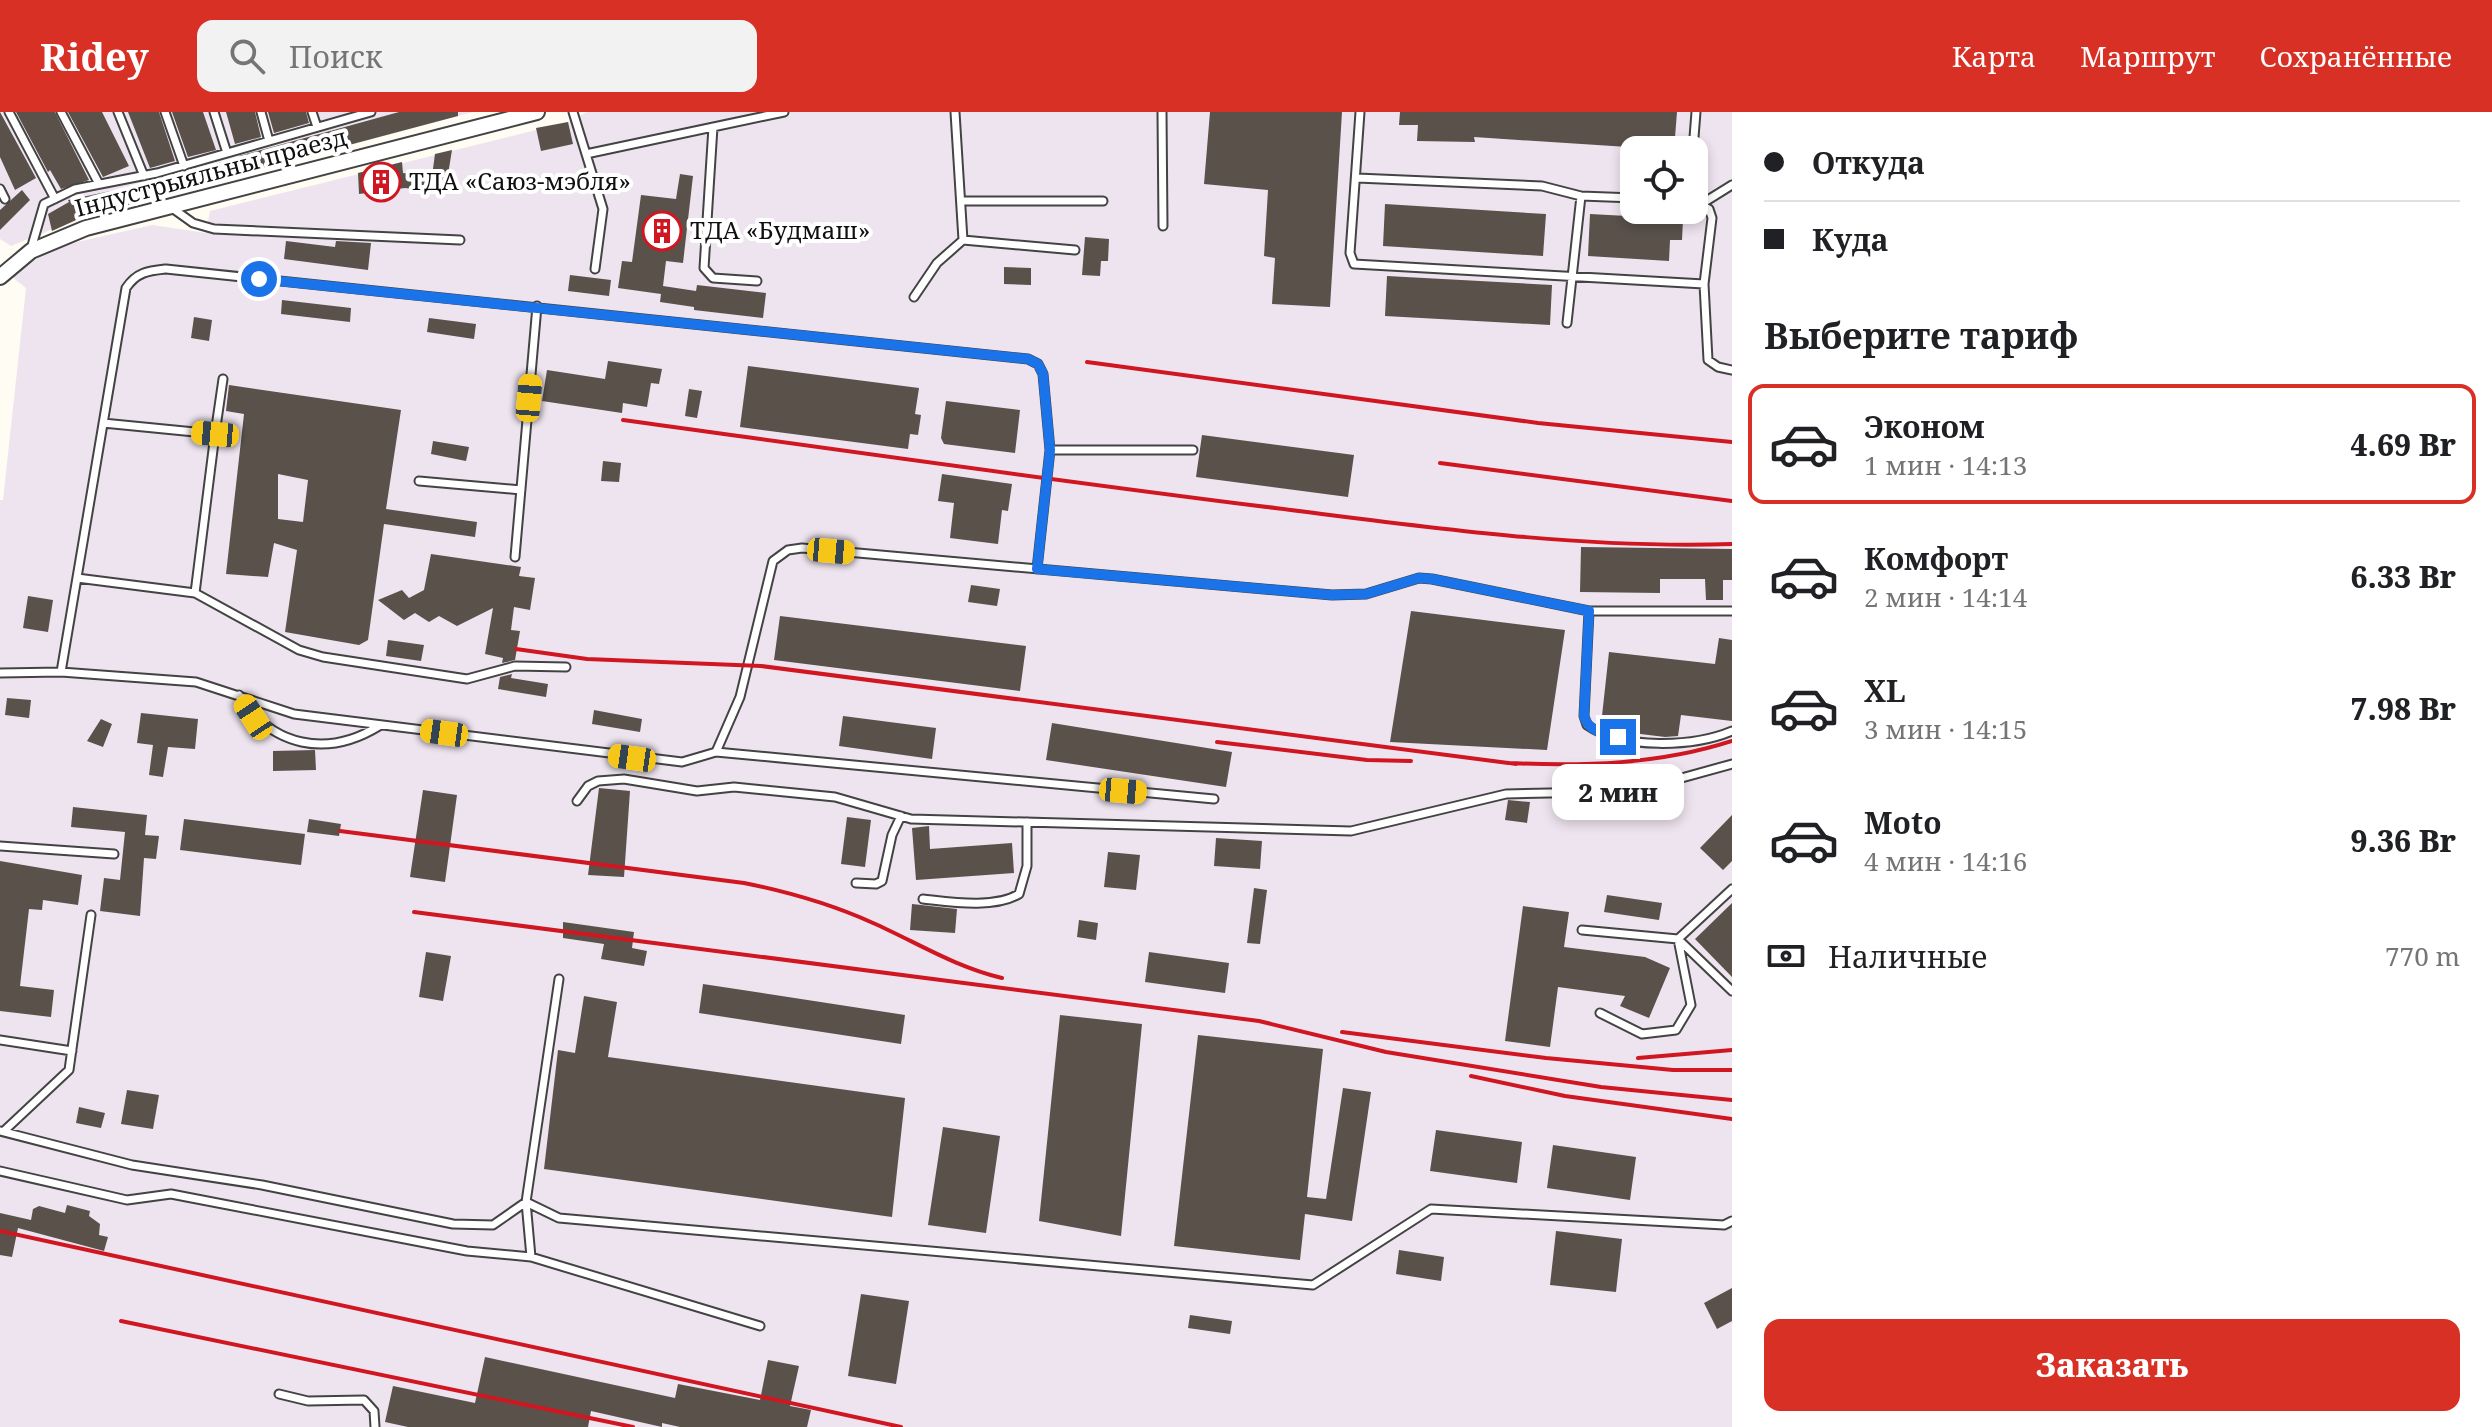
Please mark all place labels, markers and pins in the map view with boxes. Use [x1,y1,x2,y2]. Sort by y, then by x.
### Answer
building icon: ТДА «Саюз-мэбля» [360,161,402,203]
place label: ТДА «Саюз-мэбля» [409,164,631,197]
building icon: ТДА «Будмаш» [641,210,683,252]
place label: ТДА «Будмаш» [690,213,870,246]

